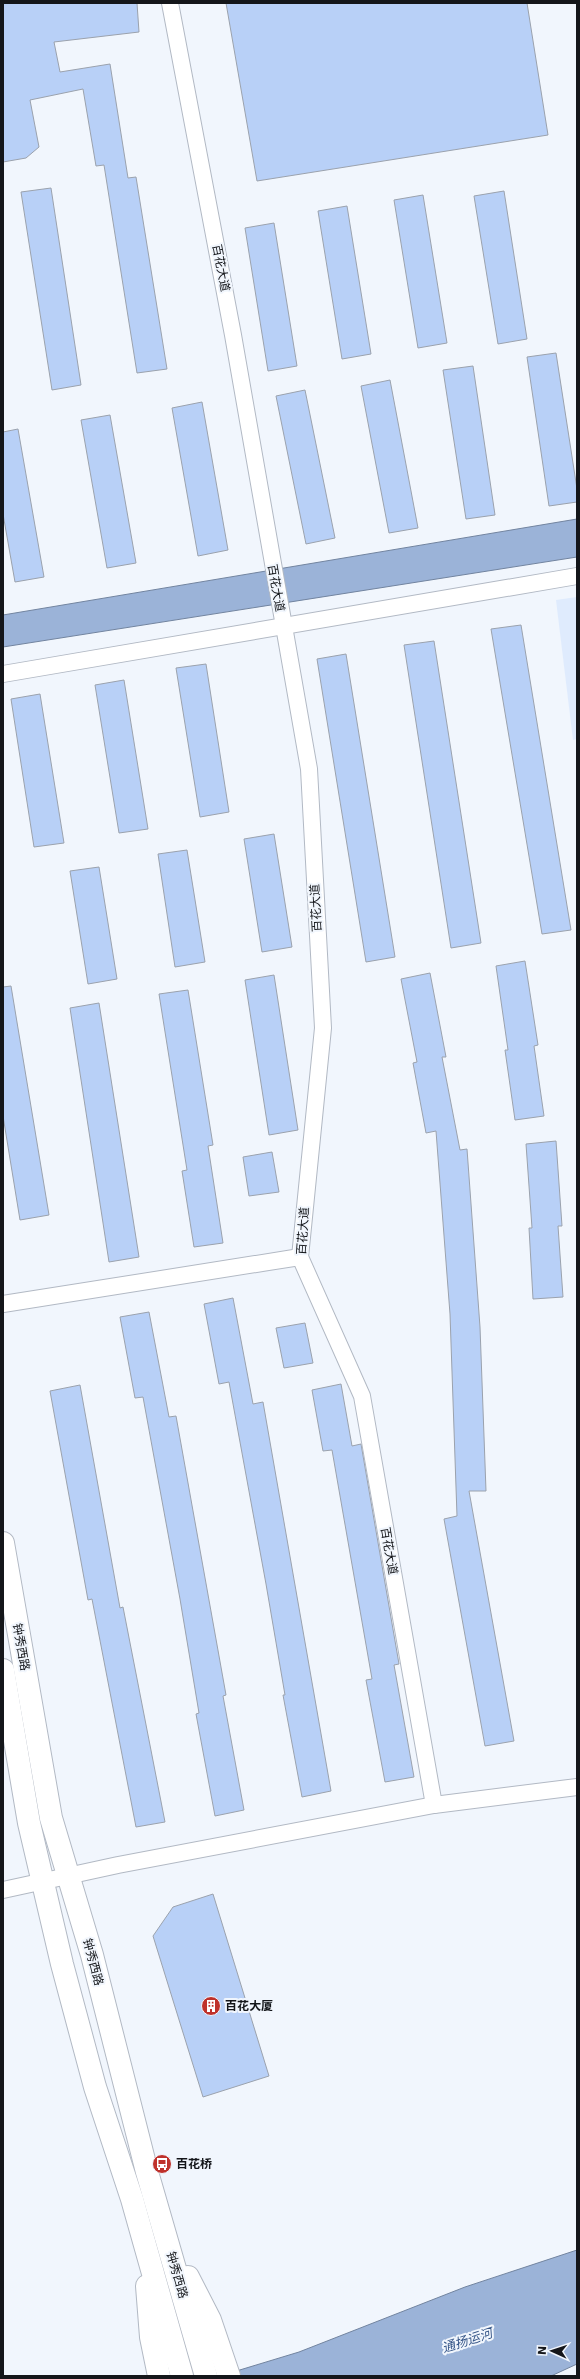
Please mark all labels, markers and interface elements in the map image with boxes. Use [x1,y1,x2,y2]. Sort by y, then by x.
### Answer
street label: 百花大道 [210,243,232,293]
street label: 百花大道 [265,563,287,613]
street label: 百花大道 [308,884,324,932]
street label: 百花大道 [294,1207,312,1255]
street label: 百花大道 [378,1526,400,1576]
street label: 钟秀西路 [10,1622,32,1672]
street label: 钟秀西路 [80,1937,106,1987]
building icon: 百花大厦 [200,1995,222,2017]
place label: 百花大厦 [225,1999,273,2013]
bus stop icon: 百花桥 [151,2153,173,2175]
place label: 百花桥 [176,2157,212,2171]
street label: 钟秀西路 [164,2250,190,2300]
water label: 通扬运河 [440,2324,497,2356]
north arrow [532,2331,572,2371]
text: N [536,2346,549,2355]

